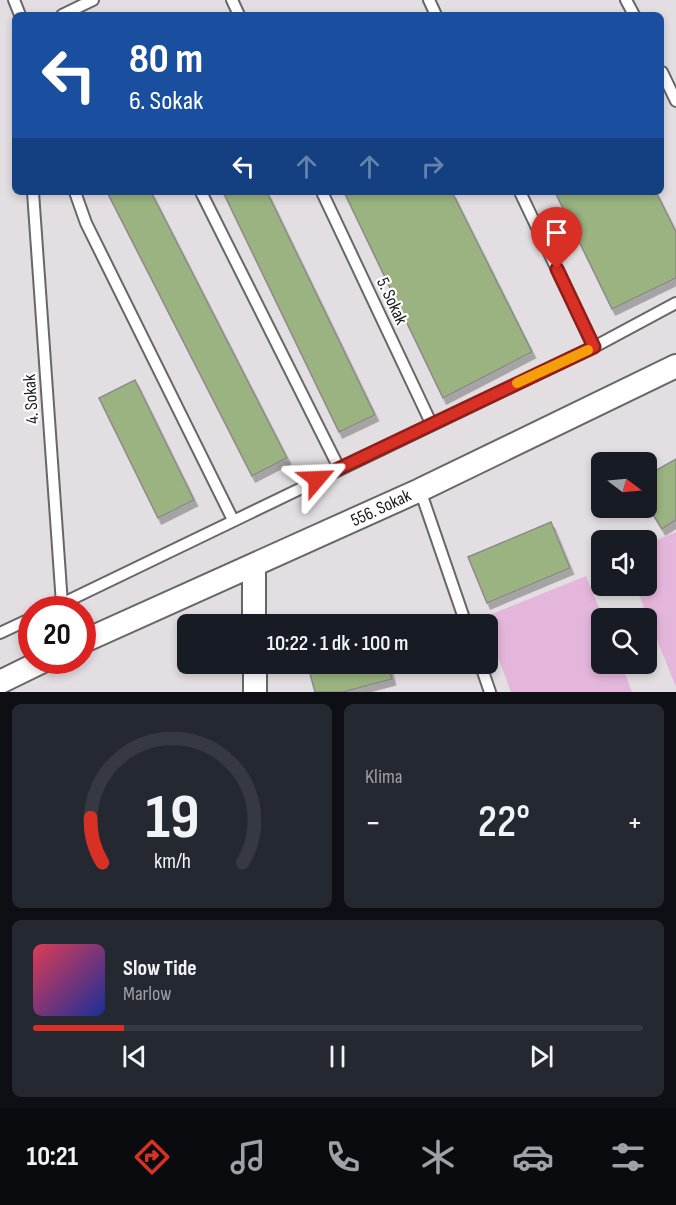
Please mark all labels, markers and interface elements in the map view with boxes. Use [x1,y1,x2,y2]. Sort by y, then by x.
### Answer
text: 80 m [129,34,203,85]
icon: left [30,36,108,114]
text: 6. Sokak [129,85,203,117]
icon: left [227,150,260,183]
icon: ahead [290,150,323,183]
icon: ahead [353,150,386,183]
icon: right [416,150,449,183]
pin [531,207,582,269]
icon: arrive [540,216,573,249]
street label: 5. Sokak [372,274,412,328]
street label: 4. Sokak [19,373,43,425]
position arrow [285,447,349,511]
north arrow [591,452,657,518]
map controls [591,452,657,674]
street label: 556. Sokak [348,485,415,531]
button: sound [591,530,657,596]
speed limit sign: 20 [18,596,96,674]
button: search [591,608,657,674]
text: 10:22 · 1 dk · 100 m [267,630,408,657]
text: Klima [365,765,403,789]
text: 19 [145,781,199,856]
text: 22° [478,795,530,850]
text: − [365,803,381,843]
text: + [627,803,643,843]
text: km/h [153,849,191,874]
text: Slow Tide [123,955,197,982]
text: Marlow [123,982,171,1006]
icon: previous [118,1040,151,1073]
icon: pause [321,1040,354,1073]
icon: next [525,1040,558,1073]
icon: directions [131,1136,173,1178]
icon: music [227,1136,269,1178]
icon: phone [322,1136,364,1178]
icon: climate [417,1136,459,1178]
icon: car [512,1136,554,1178]
icon: filters [607,1136,649,1178]
text: 10:21 [27,1141,78,1173]

